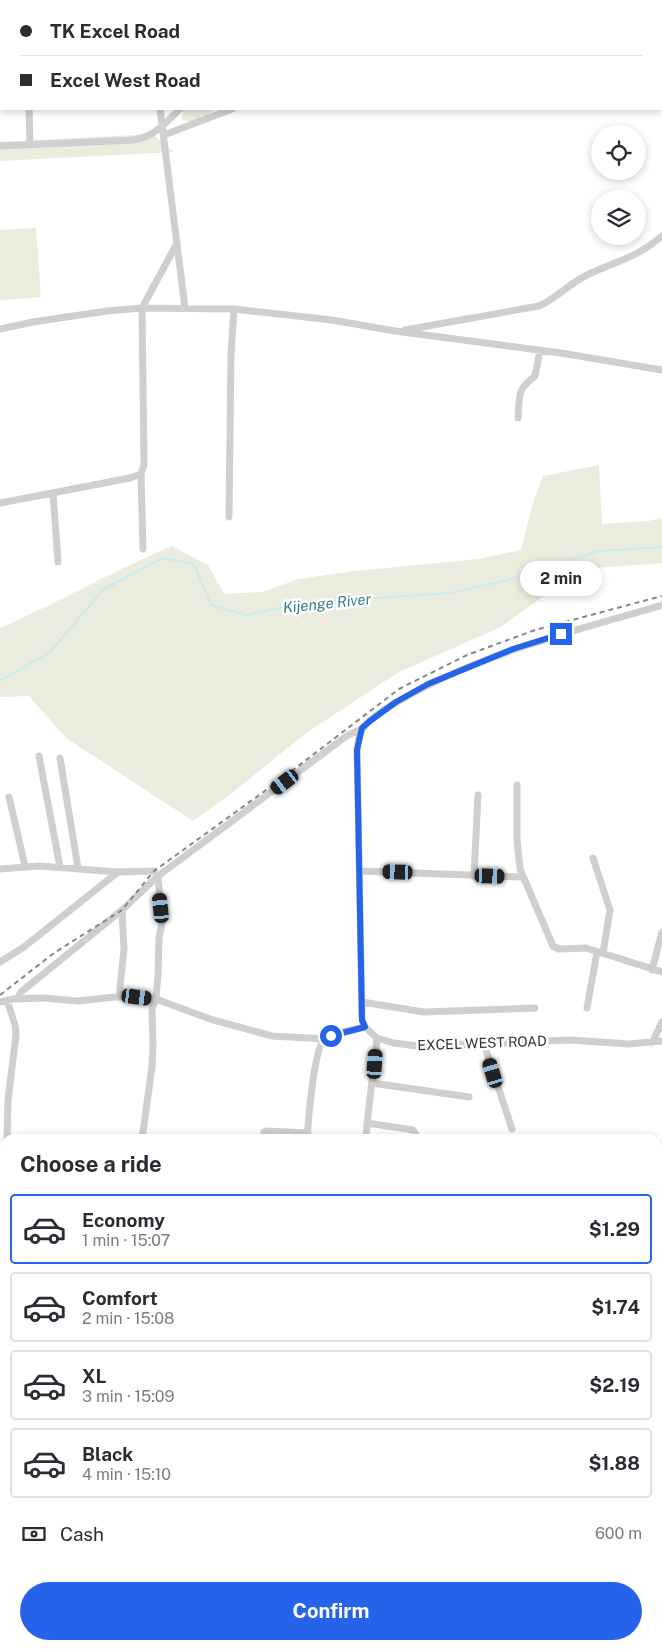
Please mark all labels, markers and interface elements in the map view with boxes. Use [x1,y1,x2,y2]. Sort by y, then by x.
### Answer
text: TK Excel Road [50,20,180,42]
text: Excel West Road [50,69,201,91]
map controls [591,125,646,245]
button: locate [591,125,646,180]
button: layers [591,190,646,245]
callout: 2 min [520,562,602,596]
text: 2 min [540,569,582,588]
water label: Kijenge River [282,590,372,616]
route end [550,623,572,645]
car [268,767,301,797]
car [382,864,413,880]
car [474,868,505,884]
car [151,892,170,924]
car [121,988,152,1006]
route start [320,1025,342,1047]
street label: EXCEL WEST ROAD [417,1033,547,1053]
car [366,1049,383,1079]
car [481,1056,504,1090]
text: Choose a ride [20,1151,162,1177]
icon: car [22,1207,67,1252]
text: Economy [82,1209,165,1231]
text: $1.29 [589,1218,640,1240]
text: 1 min · 15:07 [82,1231,170,1250]
icon: car [22,1285,67,1330]
text: Comfort [82,1287,158,1309]
text: $1.74 [591,1296,640,1318]
text: 2 min · 15:08 [82,1309,174,1328]
icon: car [22,1363,67,1408]
text: XL [82,1365,107,1387]
text: $2.19 [589,1374,640,1396]
text: 3 min · 15:09 [82,1387,175,1406]
icon: car [22,1441,67,1486]
text: Black [82,1443,133,1465]
text: $1.88 [588,1452,640,1474]
text: 4 min · 15:10 [82,1465,171,1484]
icon: cash [20,1520,48,1548]
text: Cash [60,1523,104,1545]
text: 600 m [595,1524,642,1543]
button: Confirm [20,1582,642,1640]

